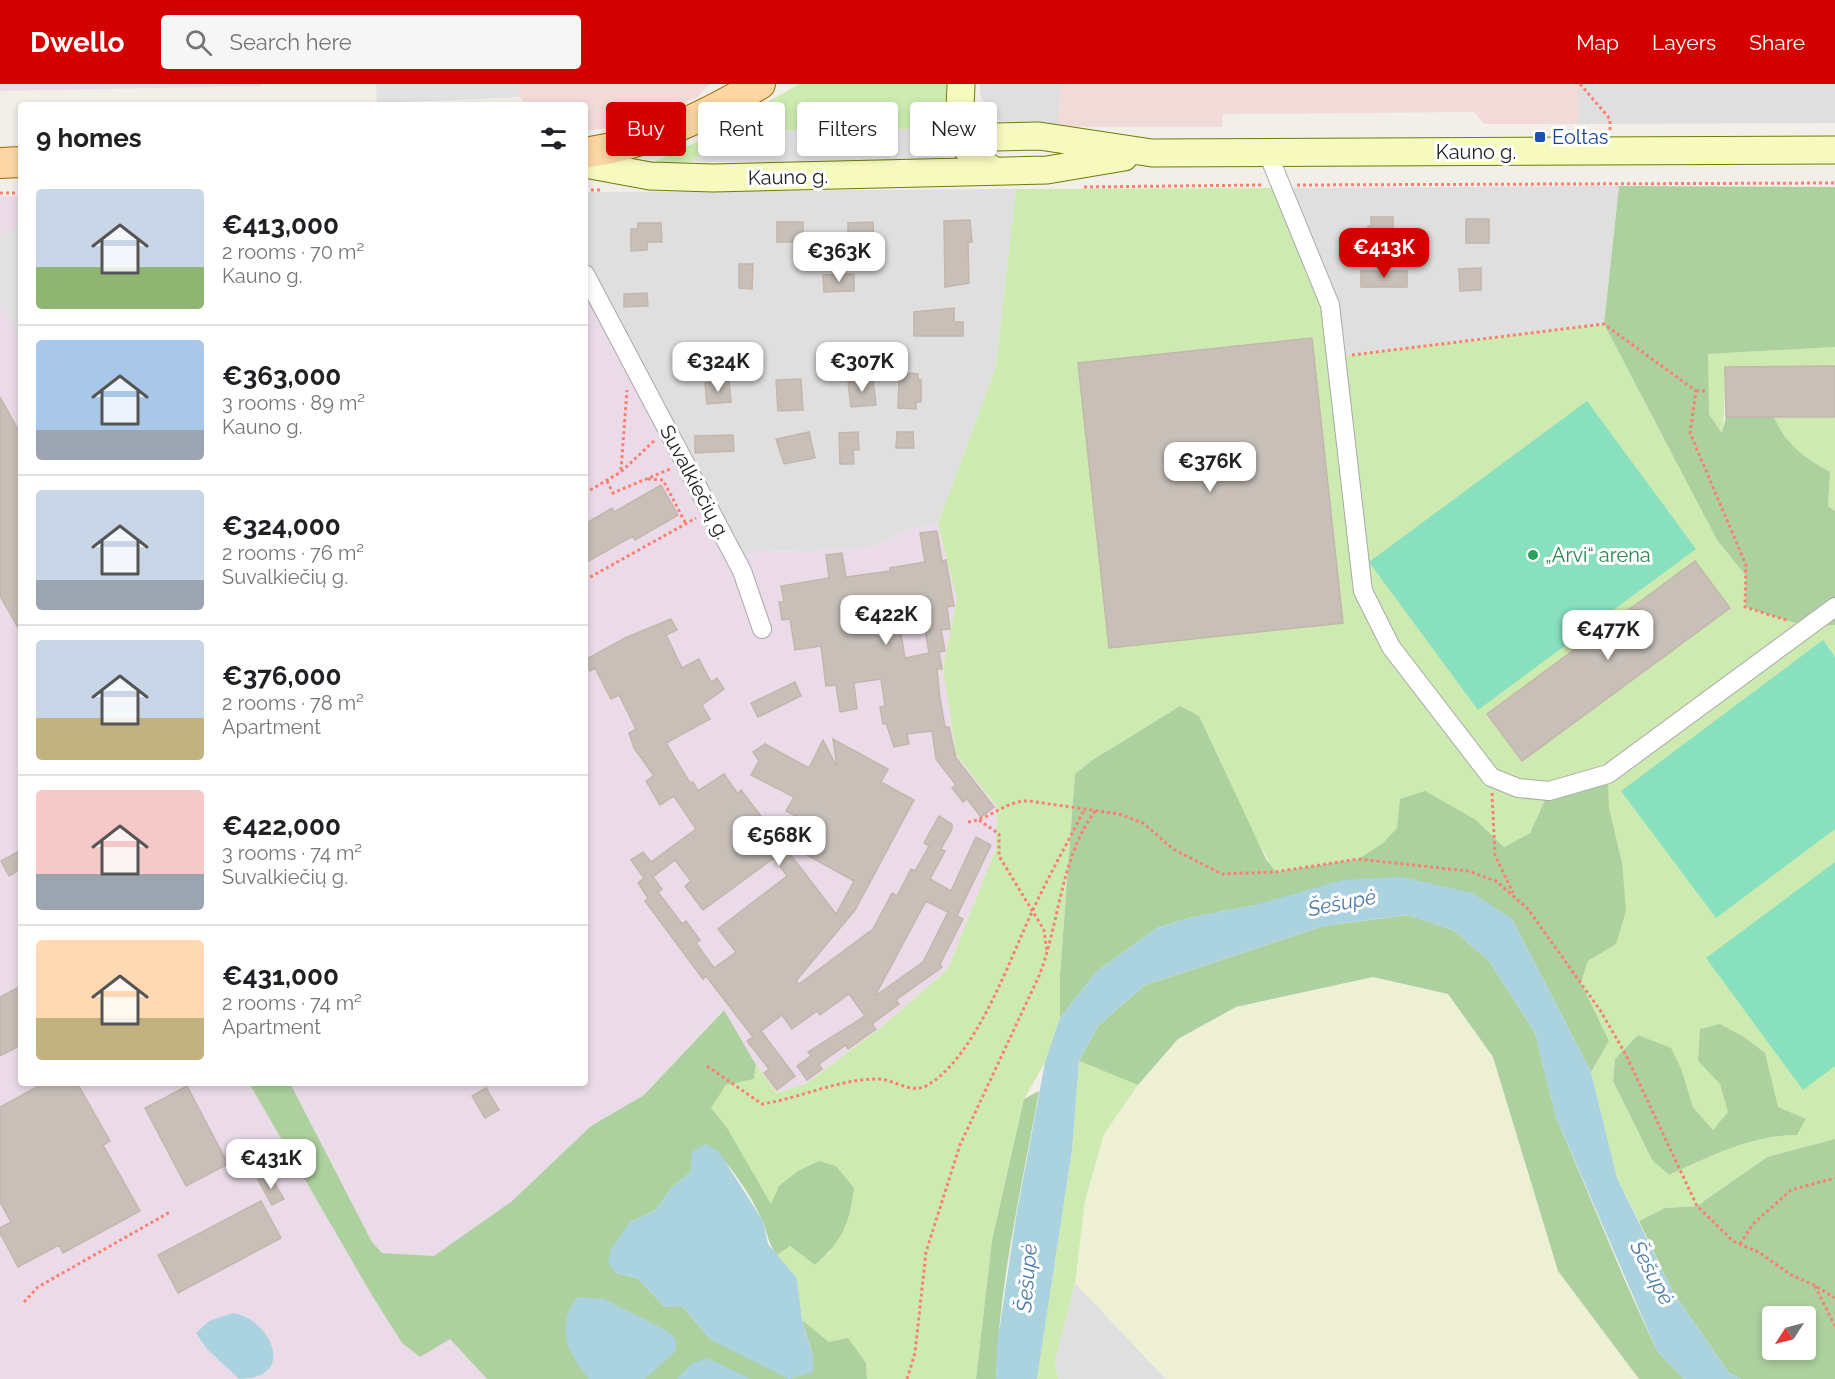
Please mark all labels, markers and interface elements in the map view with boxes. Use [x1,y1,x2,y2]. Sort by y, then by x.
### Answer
search box [161,15,581,69]
text: Dwello [30,26,125,59]
icon: search [182,26,215,59]
text: Search here [230,29,352,55]
text: Map [1576,30,1619,55]
text: Layers [1652,30,1716,55]
text: Share [1749,30,1805,55]
chip: Buy [606,102,686,156]
chip: Rent [698,102,785,156]
chip: Filters [797,102,898,156]
chip: New [910,102,997,156]
icon: filters [537,122,570,155]
text: 9 homes [36,123,142,153]
place label: Eoltas [1552,125,1608,149]
marker: Eoltas [1533,130,1547,144]
street label: Kauno g. [1436,140,1516,164]
street label: Kauno g. [748,164,828,190]
text: €413,000 [222,210,339,240]
icon: home [84,213,156,285]
pin: €413K [1342,228,1426,279]
pin: €363K [797,232,881,283]
text: €413K [1353,235,1415,259]
text: €363K [807,239,871,263]
text: 2 rooms · 70 m² [222,240,364,264]
text: Kauno g. [222,264,302,288]
pin: €324K [676,342,760,393]
pin: €307K [820,342,904,393]
text: €324K [686,349,750,373]
text: €307K [830,349,894,373]
text: €363,000 [222,361,341,391]
icon: home [84,364,156,436]
text: 3 rooms · 89 m² [222,391,365,415]
text: Kauno g. [222,415,302,439]
street label: Suvalkiečių g. [655,421,735,543]
pin: €376K [1168,442,1252,493]
text: €376K [1178,449,1242,473]
text: €324,000 [222,511,341,541]
icon: home [84,514,156,586]
text: 2 rooms · 76 m² [222,541,364,565]
place label: „Arvi“ arena [1545,543,1651,567]
marker: „Arvi“ arena [1526,548,1540,562]
text: Suvalkiečių g. [222,565,348,589]
pin: €422K [844,595,928,646]
text: €422K [854,602,918,626]
pin: €477K [1566,610,1650,661]
text: €477K [1576,617,1640,641]
text: €376,000 [222,661,342,691]
icon: home [84,664,156,736]
text: 2 rooms · 78 m² [222,691,364,715]
text: Apartment [222,715,321,739]
text: €422,000 [222,811,341,841]
icon: home [84,814,156,886]
pin: €568K [737,816,821,867]
text: €568K [747,823,811,847]
text: 3 rooms · 74 m² [222,841,362,865]
text: Suvalkiečių g. [222,865,348,889]
water label: Šešupė [1305,884,1378,922]
text: €431,000 [222,961,339,991]
icon: home [84,964,156,1036]
text: 2 rooms · 74 m² [222,991,362,1015]
text: Apartment [222,1015,321,1039]
pin: €431K [229,1139,313,1190]
text: €431K [240,1146,302,1170]
water label: Šešupė [1625,1236,1680,1309]
water label: Šešupė [1011,1242,1042,1314]
north arrow [1762,1306,1816,1360]
map controls [1762,1306,1816,1360]

